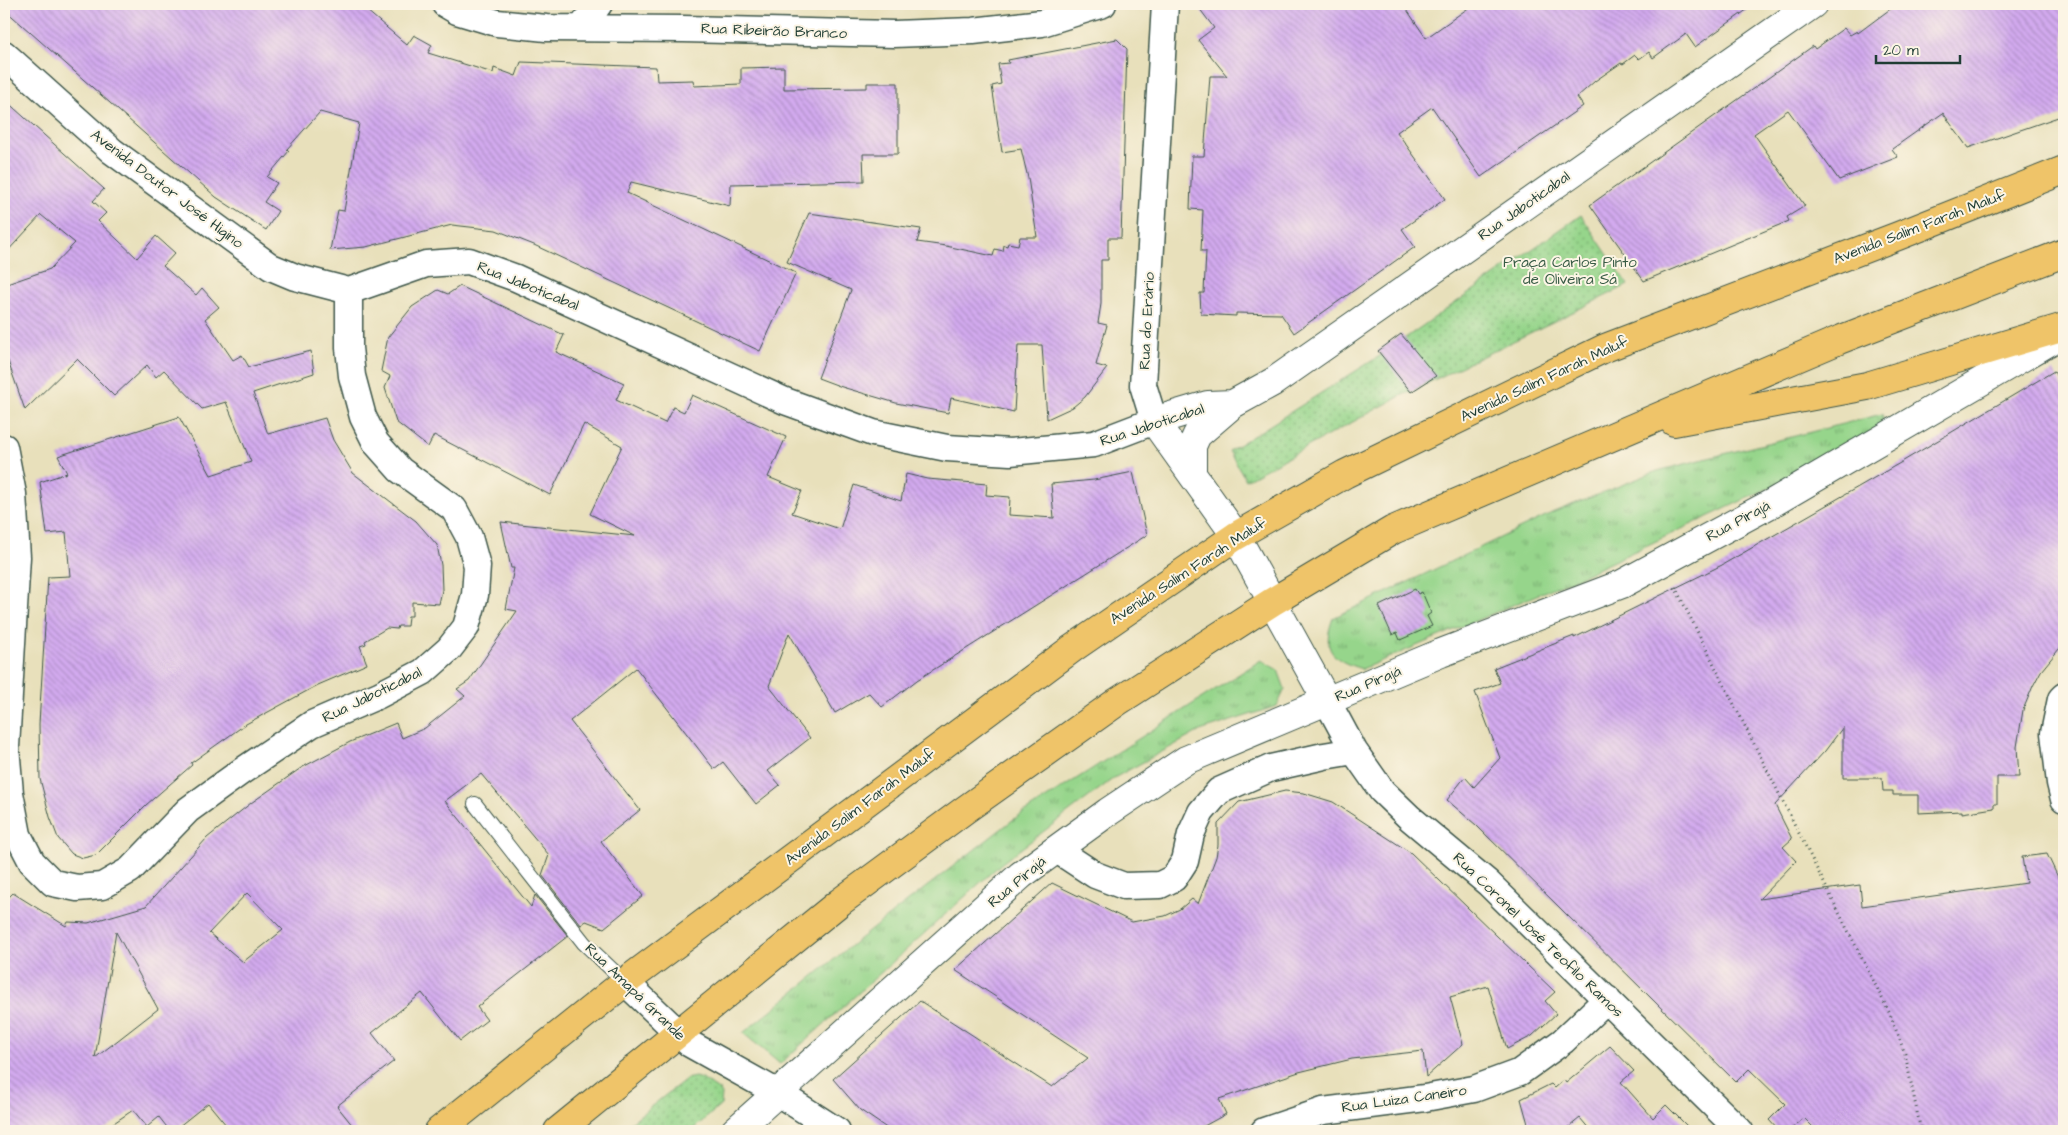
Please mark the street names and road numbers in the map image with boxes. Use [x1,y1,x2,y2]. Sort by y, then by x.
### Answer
street label: Rua Ribeirão Branco [701,18,848,44]
street label: Avenida Doutor José Higino [86,124,248,255]
street label: Rua Jaboticabal [1474,166,1574,246]
street label: Avenida Salim Farah Maluf [1830,184,2008,269]
street label: Rua Jaboticabal [474,256,582,316]
street label: Rua do Erário [1134,271,1160,370]
street label: Avenida Salim Farah Maluf [1457,331,1631,427]
street label: Rua Jaboticabal [1097,398,1207,452]
street label: Rua Pirajá [1702,495,1774,547]
street label: Avenida Salim Farah Maluf [1106,512,1270,629]
street label: Rua Pirajá [1332,661,1405,707]
street label: Rua Jaboticabal [319,662,425,728]
street label: Avenida Salim Farah Maluf [781,744,939,870]
street label: Rua Coronel José Teofilo Ramos [1448,848,1628,1023]
street label: Rua Pirajá [983,851,1051,913]
street label: Rua Amapá Grande [580,938,690,1046]
street label: Rua Luiza Caneiro [1340,1080,1468,1118]

